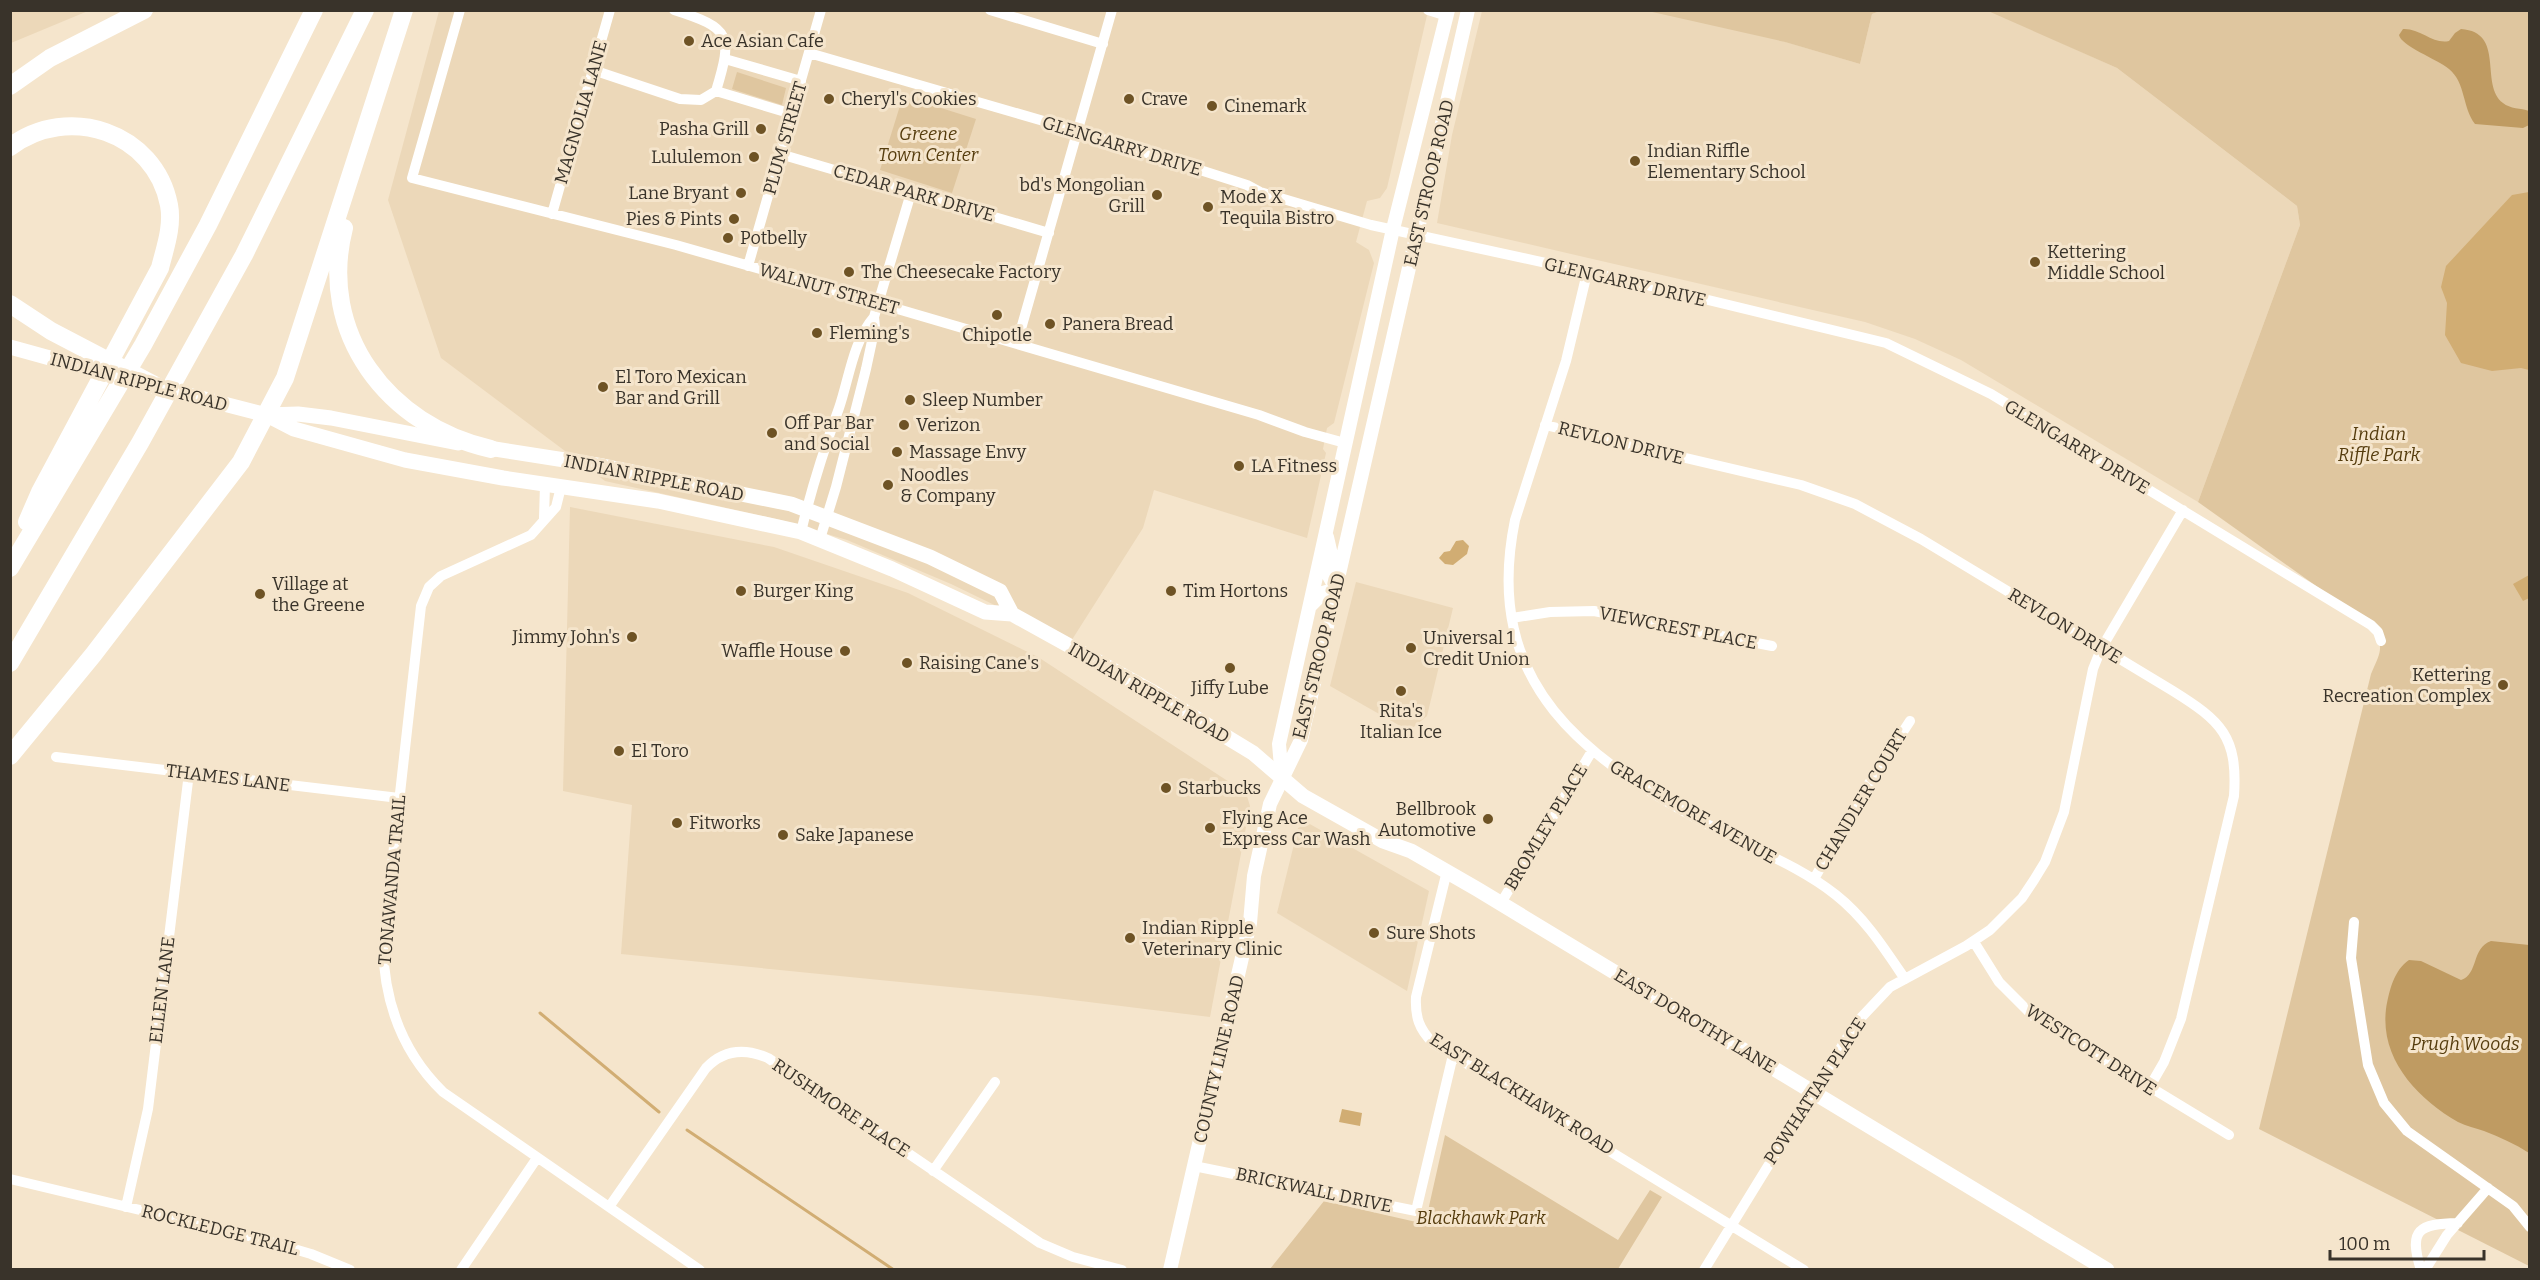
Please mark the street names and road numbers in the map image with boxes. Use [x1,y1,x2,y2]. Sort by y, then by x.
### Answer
street label: MAGNOLIA LANE [550,38,612,186]
street label: PLUM STREET [758,78,812,197]
street label: EAST STROOP ROAD [1399,98,1459,268]
street label: GLENGARRY DRIVE [1040,111,1204,181]
street label: CEDAR PARK DRIVE [831,159,997,227]
street label: GLENGARRY DRIVE [1542,253,1708,311]
street label: WALNUT STREET [756,258,902,320]
street label: INDIAN RIPPLE ROAD [48,348,230,416]
street label: GLENGARRY DRIVE [2000,395,2154,499]
street label: REVLON DRIVE [1556,417,1686,469]
street label: INDIAN RIPPLE ROAD [562,450,746,506]
street label: EAST STROOP ROAD [1288,571,1350,741]
street label: REVLON DRIVE [2004,583,2126,669]
street label: VIEWCREST PLACE [1597,602,1759,654]
street label: INDIAN RIPPLE ROAD [1064,638,1234,748]
street label: CHANDLER COURT [1810,725,1912,875]
street label: GRACEMORE AVENUE [1606,755,1780,869]
street label: THAMES LANE [165,759,291,797]
street label: BROMLEY PLACE [1500,760,1592,894]
street label: TONAWANDA TRAIL [374,794,410,966]
street label: ELLEN LANE [145,935,179,1045]
street label: EAST DOROTHY LANE [1610,964,1780,1078]
street label: COUNTY LINE ROAD [1189,973,1249,1145]
street label: WESTCOTT DRIVE [2021,999,2161,1101]
street label: POWHATTAN PLACE [1759,1013,1871,1169]
street label: EAST BLACKHAWK ROAD [1426,1028,1618,1160]
street label: RUSHMORE PLACE [768,1054,914,1162]
street label: BRICKWALL DRIVE [1234,1163,1394,1217]
street label: ROCKLEDGE TRAIL [139,1200,301,1260]

